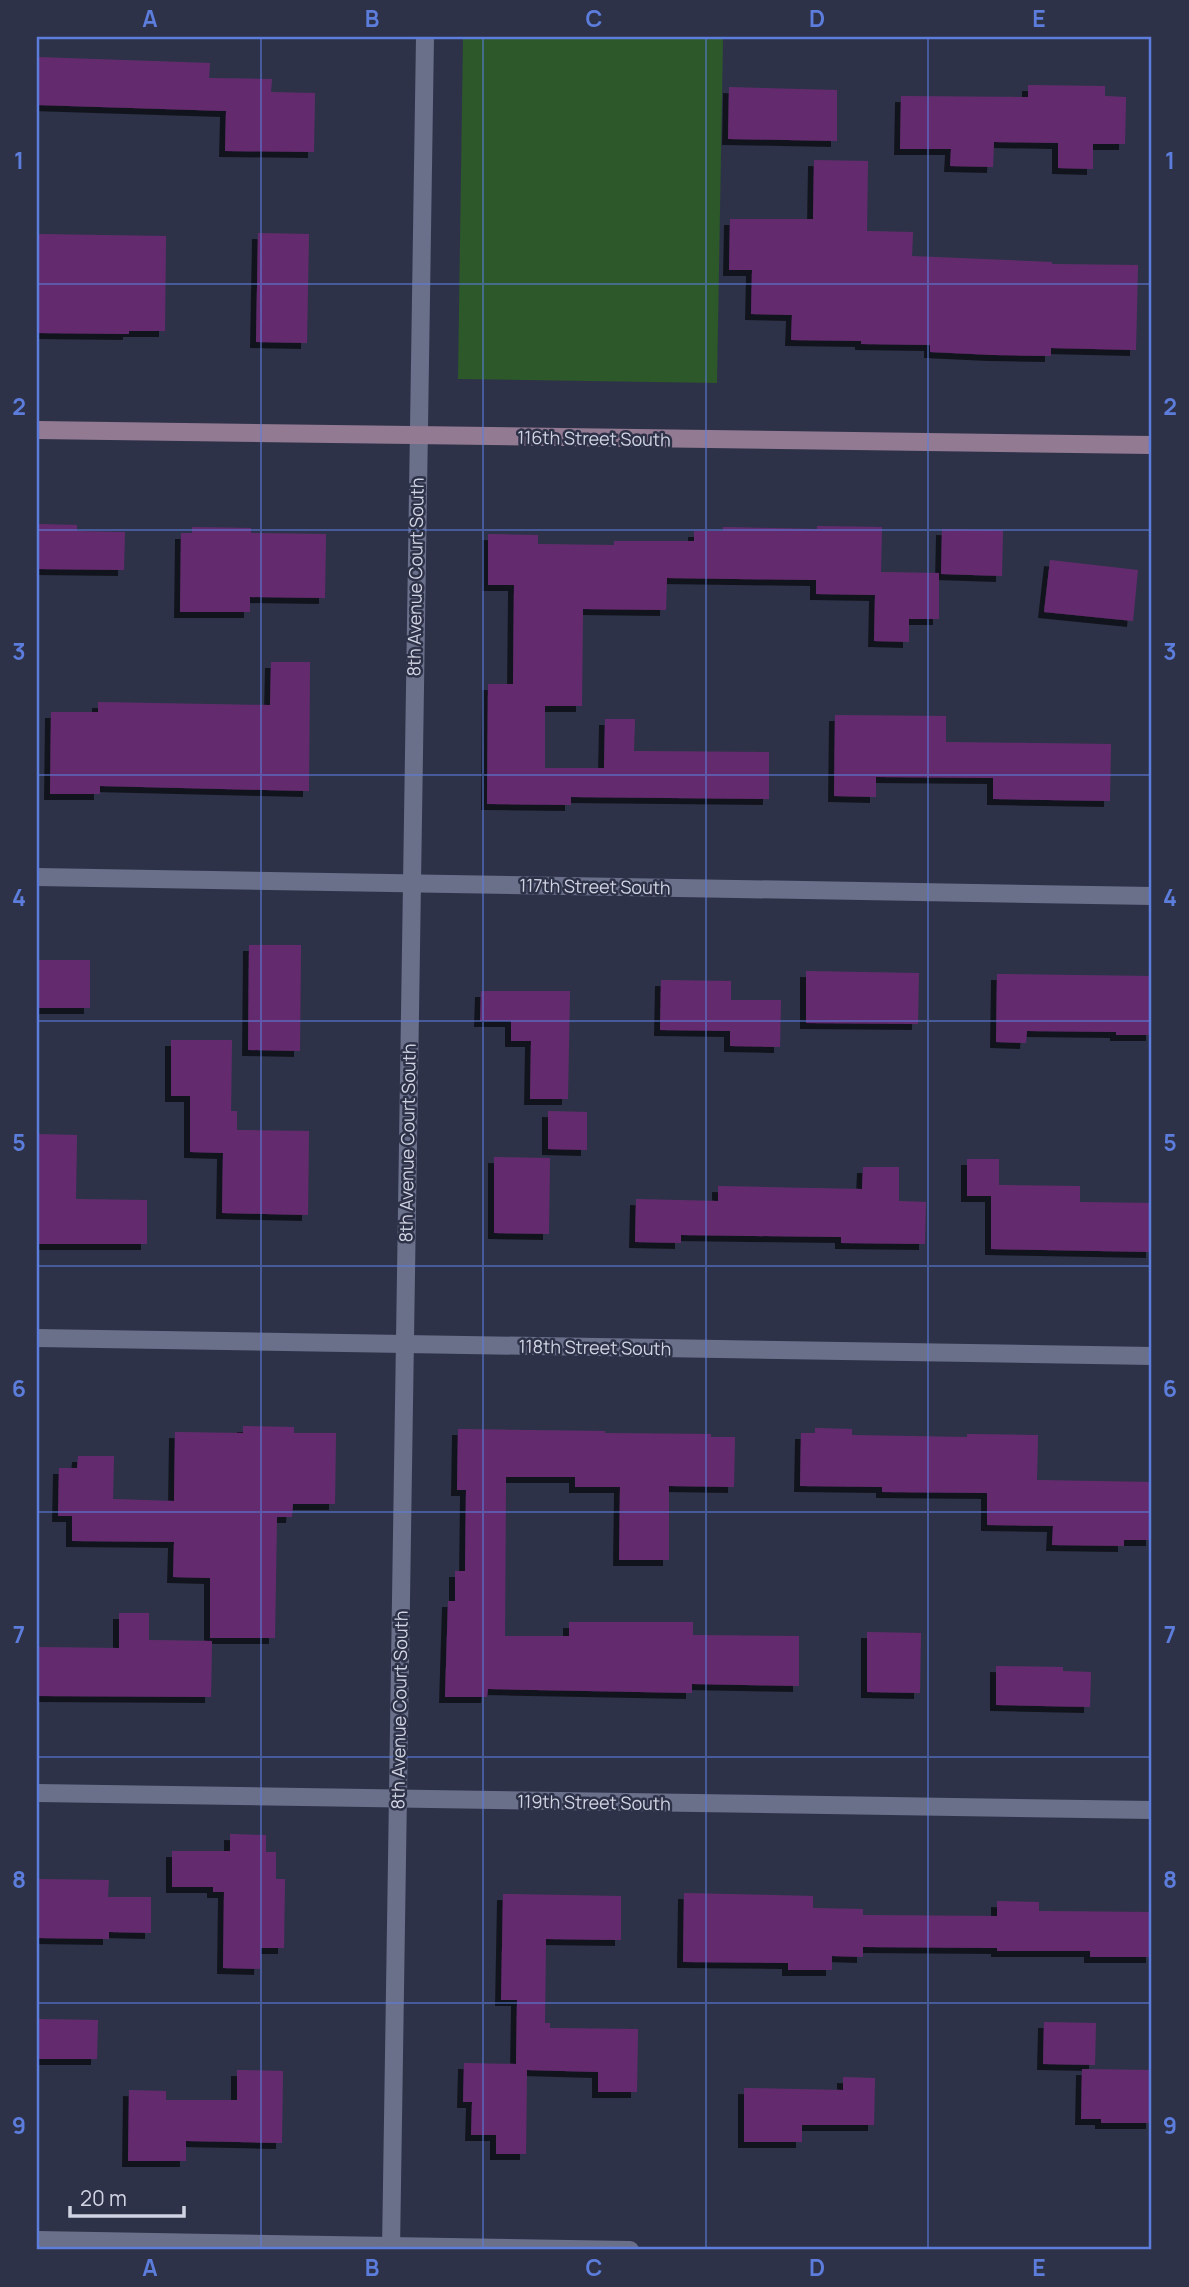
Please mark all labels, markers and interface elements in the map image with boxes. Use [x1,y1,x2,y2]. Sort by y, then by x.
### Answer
text: A [142,2,158,34]
text: B [365,2,379,34]
text: C [586,2,603,34]
text: D [809,2,825,34]
text: E [1032,2,1046,34]
text: 1 [14,144,24,176]
text: 1 [1165,144,1175,176]
text: 2 [12,390,26,422]
text: 2 [1163,390,1177,422]
street label: 116th Street South [517,425,671,451]
street label: 8th Avenue Court South [401,477,429,677]
text: 3 [12,635,26,667]
text: 3 [1163,635,1177,667]
street label: 117th Street South [519,873,671,899]
text: 4 [12,881,26,913]
text: 4 [1163,881,1177,913]
street label: 8th Avenue Court South [393,1043,421,1243]
text: 5 [12,1126,26,1158]
text: 5 [1163,1126,1177,1158]
street label: 118th Street South [518,1334,672,1360]
text: 6 [12,1372,26,1404]
text: 6 [1163,1372,1177,1404]
street label: 8th Avenue Court South [385,1610,413,1810]
text: 7 [13,1618,25,1650]
text: 7 [1164,1618,1176,1650]
street label: 119th Street South [517,1789,671,1815]
text: 8 [12,1863,26,1895]
text: 8 [1163,1863,1177,1895]
text: 9 [12,2109,26,2141]
text: 9 [1163,2109,1177,2141]
scale bar [70,2175,184,2219]
text: 20 m [80,2184,127,2212]
text: A [142,2251,158,2283]
text: B [365,2251,379,2283]
text: C [586,2251,603,2283]
text: D [809,2251,825,2283]
text: E [1032,2251,1046,2283]

